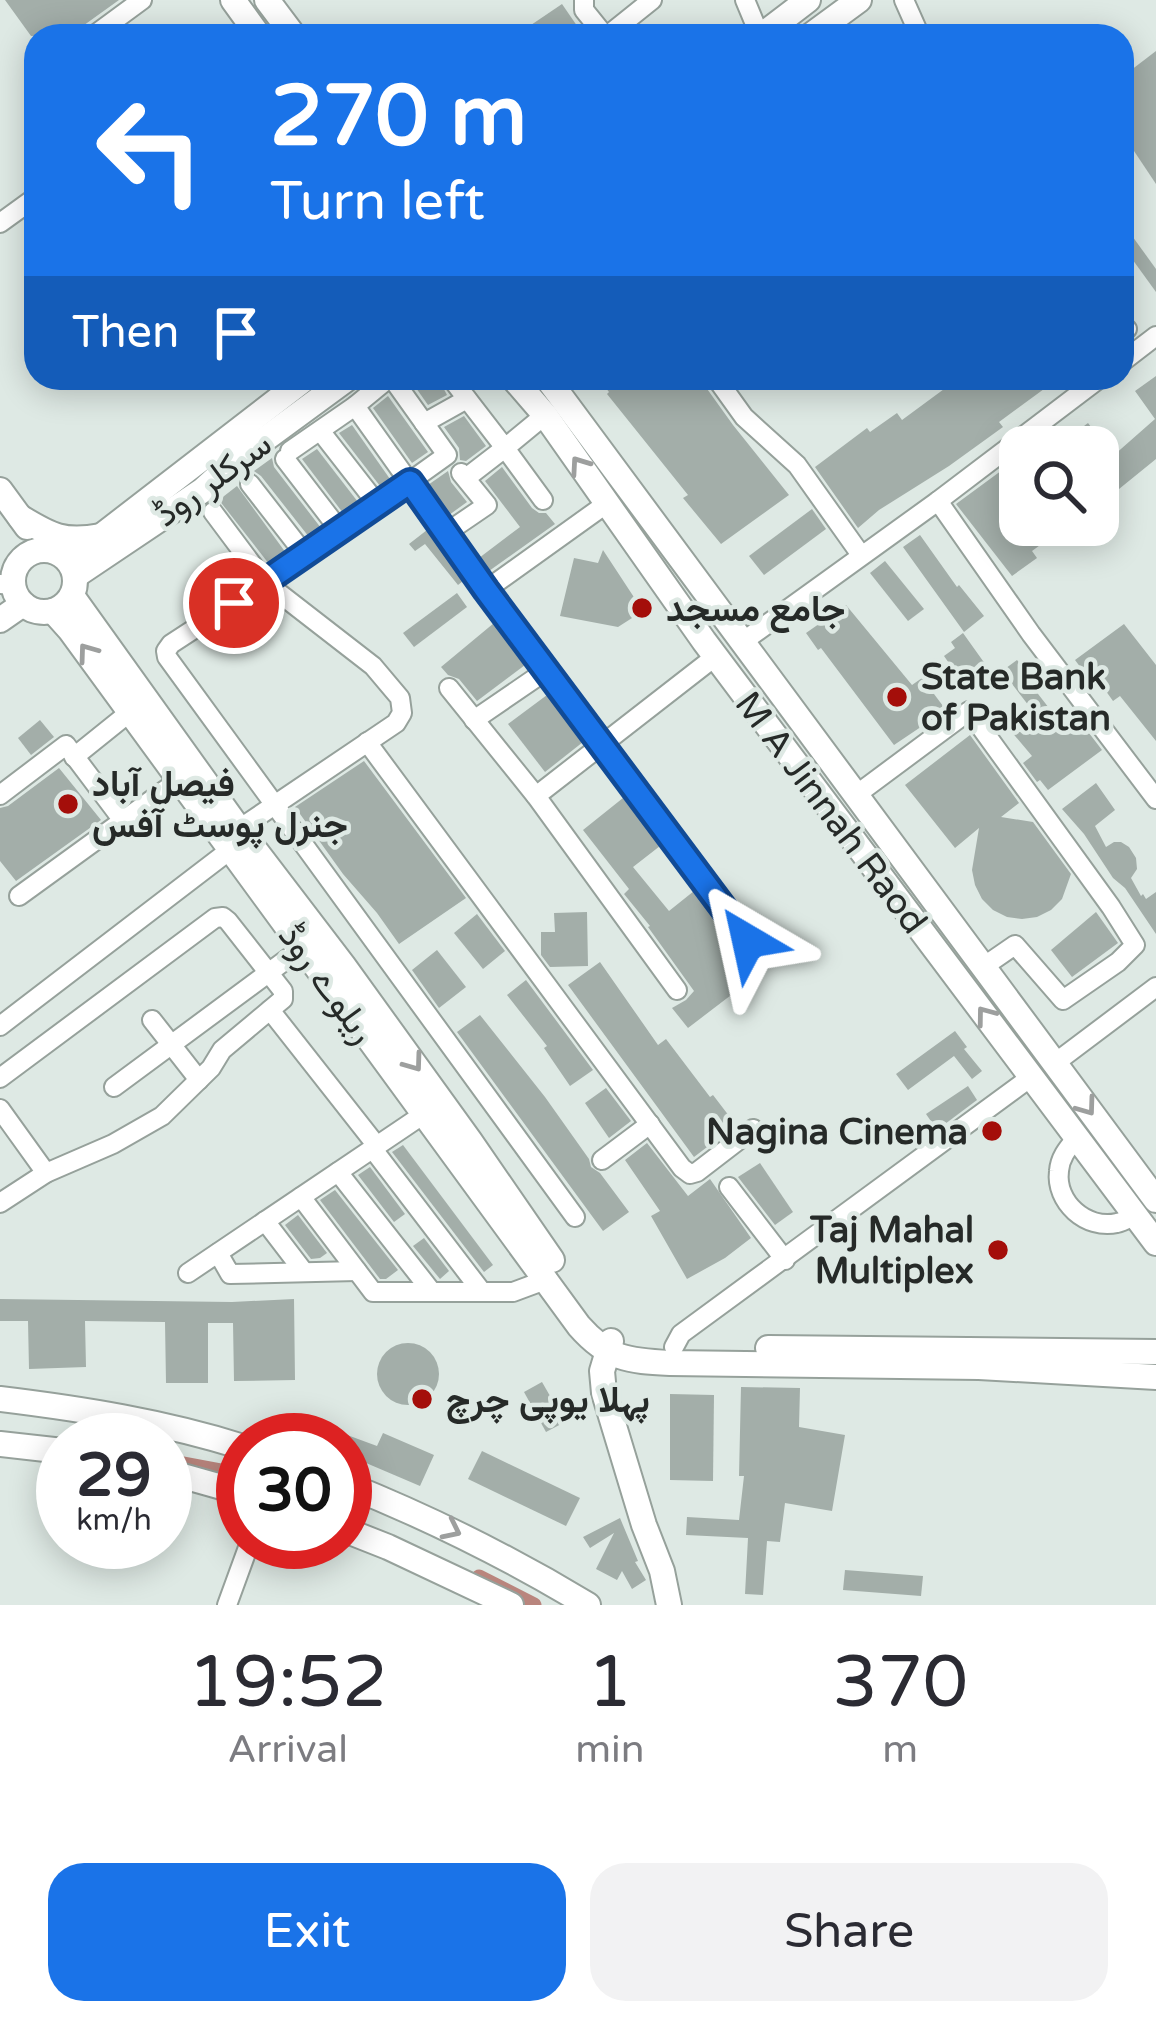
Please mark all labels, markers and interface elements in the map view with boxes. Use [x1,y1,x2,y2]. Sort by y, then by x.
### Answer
text: 270 m [270,67,527,168]
icon: left [72,72,228,228]
text: Turn left [270,169,485,234]
icon: arrive [203,300,269,366]
text: Then [72,306,179,360]
street label: سرکلر روڈ [146,422,280,536]
map controls [999,426,1119,546]
button: search [999,426,1119,546]
one-way arrow [571,456,593,478]
pin [183,552,285,654]
icon: arrive [201,570,267,636]
place label: جامع مسجد [666,588,845,633]
marker: جامع مسجد [629,595,655,621]
one-way arrow [79,644,101,665]
place label: State Bank of Pakistan [921,656,1111,740]
street label: M A Jinnah Raod [726,683,936,942]
marker: State Bank of Pakistan [884,684,910,710]
place label: فیصل آباد جنرل پوسٹ آفس [92,763,348,849]
marker: فیصل آباد جنرل پوسٹ آفس [55,791,81,817]
position arrow [685,878,811,1004]
street label: ریلوے روڈ [269,916,385,1052]
one-way arrow [978,1007,999,1029]
one-way arrow [399,1050,421,1071]
one-way arrow [1073,1094,1095,1115]
place label: Nagina Cinema [706,1111,968,1154]
marker: Nagina Cinema [979,1118,1005,1144]
place label: Taj Mahal Multiplex [809,1209,974,1293]
marker: Taj Mahal Multiplex [985,1237,1011,1263]
place label: پہلا یوپی چرچ [446,1379,650,1424]
marker: پہلا یوپی چرچ [409,1386,435,1412]
speed limit sign: 30 [216,1413,372,1569]
text: 29 [76,1440,152,1512]
text: km/h [76,1502,152,1539]
one-way arrow [440,1516,461,1540]
text: 19:52 [188,1640,387,1727]
text: 1 [587,1640,633,1727]
text: 370 [832,1640,968,1727]
text: Arrival [227,1726,348,1773]
text: min [575,1726,645,1773]
text: m [882,1726,918,1773]
button: Exit [48,1863,566,2001]
button: Share [590,1863,1108,2001]

